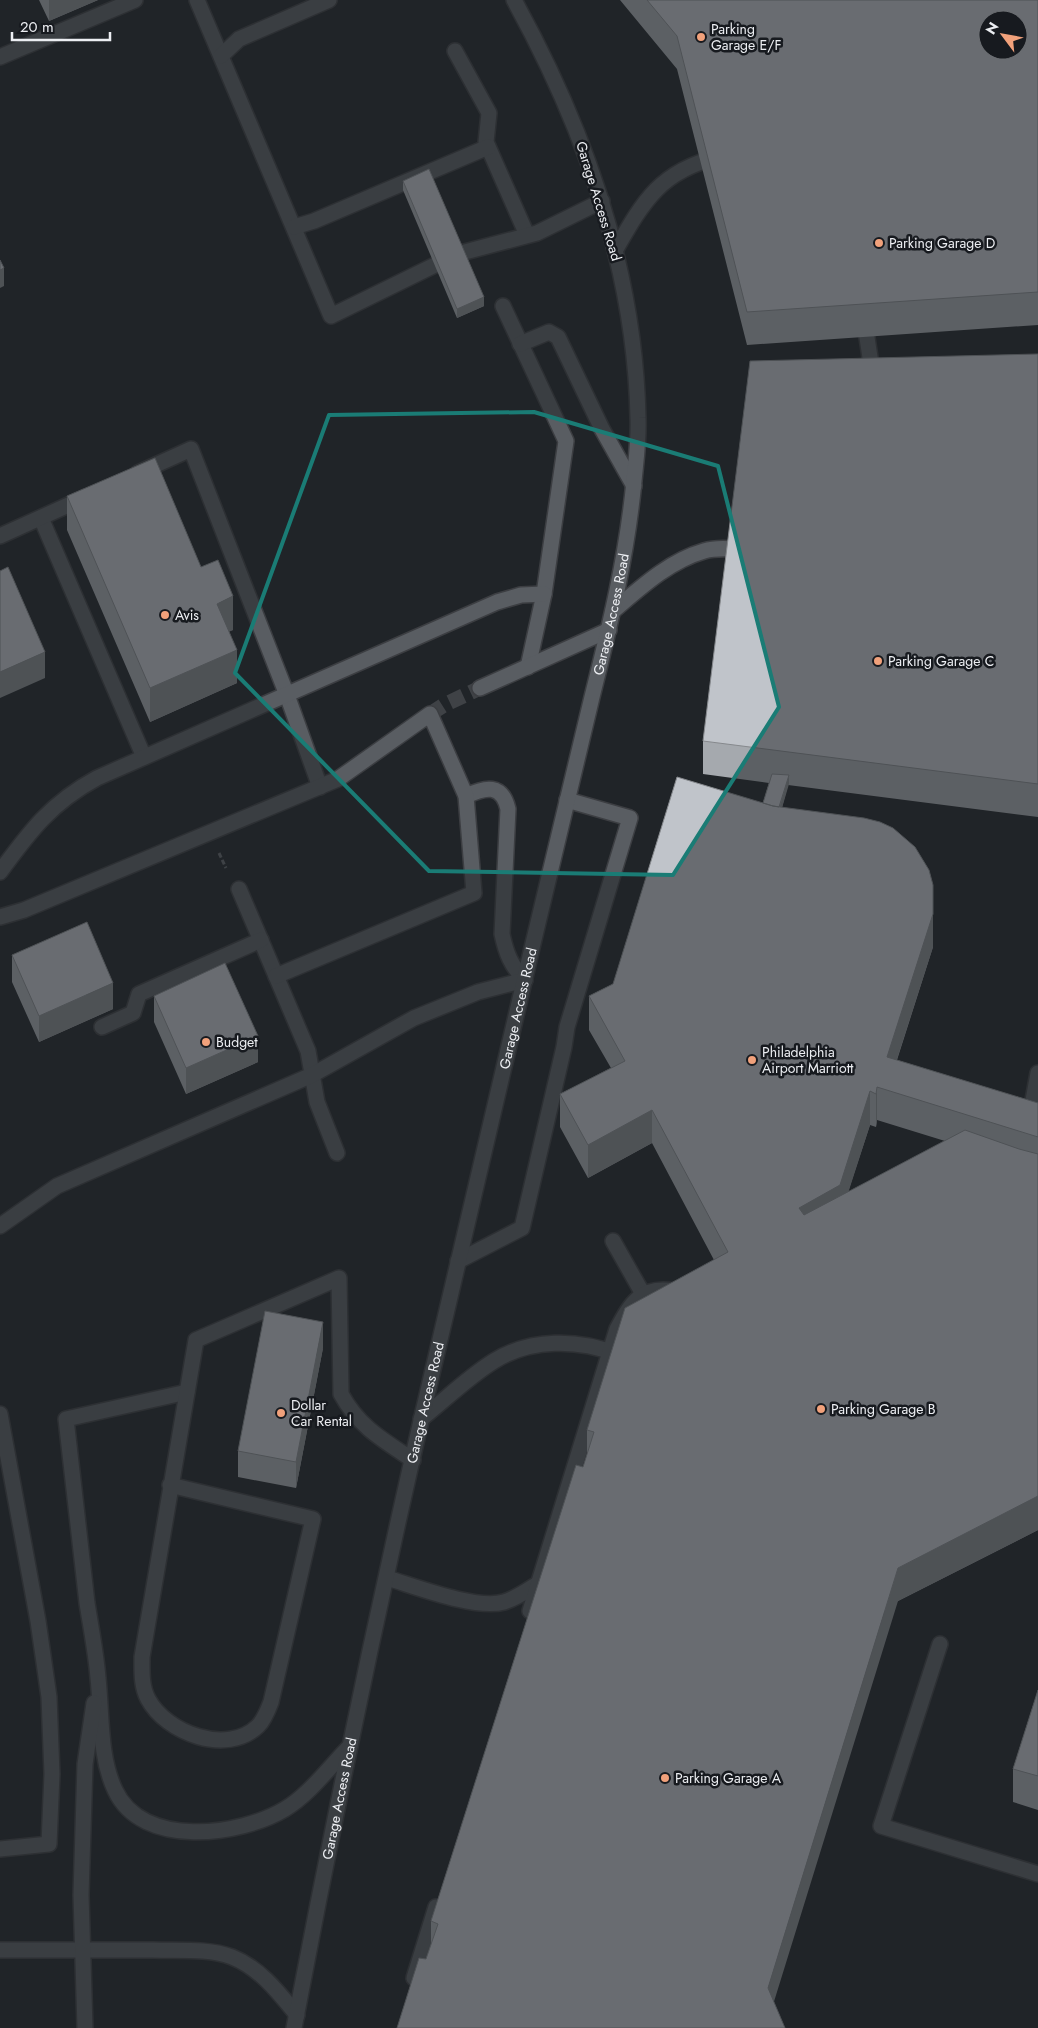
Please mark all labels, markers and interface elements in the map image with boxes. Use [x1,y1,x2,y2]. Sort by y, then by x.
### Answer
scale bar [12,10,110,42]
north arrow [978,10,1028,60]
text: 20 m [20,16,54,38]
text: N [981,18,1003,38]
place label: Parking Garage E/F [711,19,781,55]
marker: Parking Garage E/F [695,31,707,43]
street label: Garage Access Road [571,139,627,263]
place label: Parking Garage D [889,233,995,253]
marker: Parking Garage D [873,237,885,249]
street label: Garage Access Road [588,552,634,677]
place label: Avis [175,605,199,625]
marker: Avis [159,609,171,621]
place label: Parking Garage C [888,651,994,671]
marker: Parking Garage C [872,655,884,667]
street label: Garage Access Road [494,946,542,1071]
place label: Budget [216,1032,258,1052]
marker: Budget [200,1036,212,1048]
place label: Philadelphia Airport Marriott [762,1042,854,1078]
marker: Philadelphia Airport Marriott [746,1054,758,1066]
street label: Garage Access Road [402,1340,449,1465]
place label: Dollar Car Rental [291,1395,352,1431]
place label: Parking Garage B [831,1399,936,1419]
marker: Parking Garage B [815,1403,827,1415]
marker: Dollar Car Rental [275,1407,287,1419]
street label: Garage Access Road [317,1736,361,1861]
place label: Parking Garage A [675,1768,782,1788]
marker: Parking Garage A [659,1772,671,1784]

